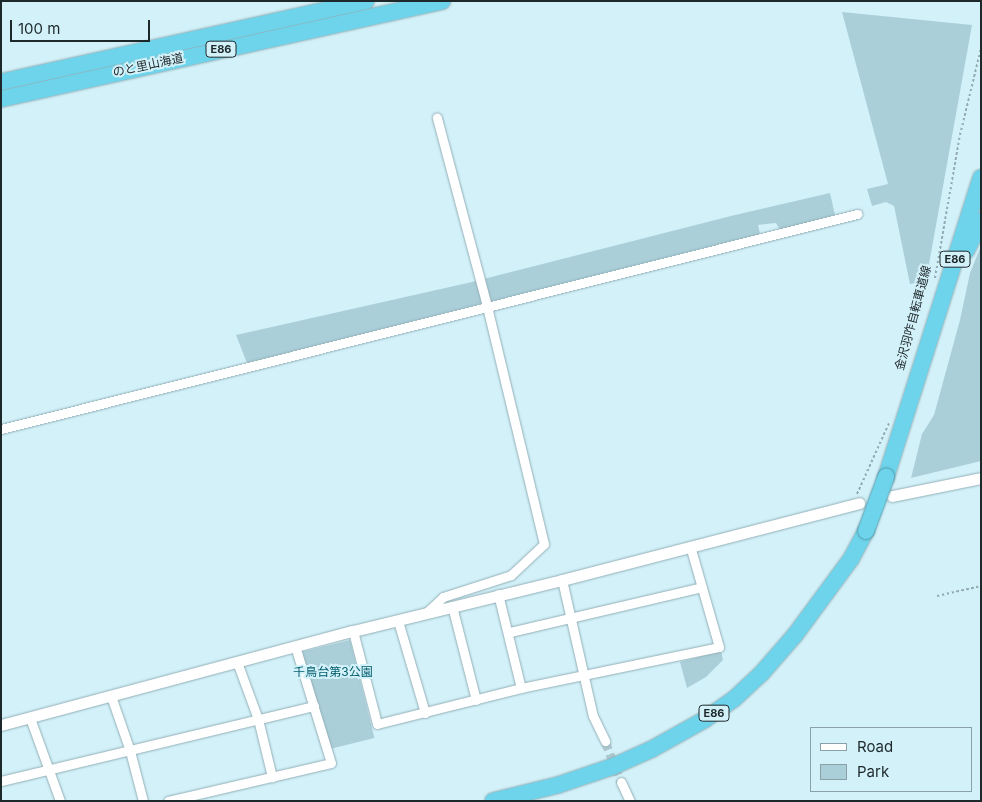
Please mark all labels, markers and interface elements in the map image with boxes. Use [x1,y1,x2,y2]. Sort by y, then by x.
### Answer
scale bar [12,10,152,42]
text: 100 m [18,19,60,38]
road number: E86 [205,41,237,58]
street label: のと里山海道 [111,50,185,80]
road number: E86 [939,250,971,268]
street label: 金沢羽咋自転車道線 [892,264,934,372]
park label: 千鳥台第3公園 [293,665,373,679]
road number: E86 [698,704,730,721]
legend [810,727,972,792]
text: Road [857,737,893,756]
text: Park [857,762,889,781]

